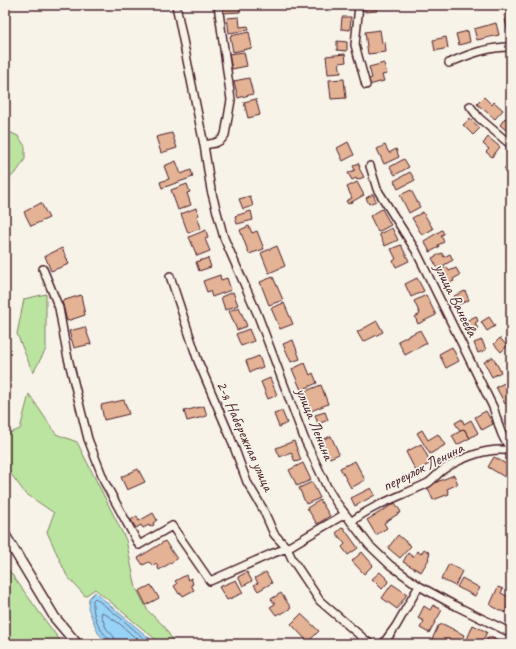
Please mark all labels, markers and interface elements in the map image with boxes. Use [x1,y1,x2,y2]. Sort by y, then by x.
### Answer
street label: улица Ванеева [429,259,483,341]
street label: 2-я Набережная улица [212,378,279,496]
street label: улица Ленина [291,384,339,464]
street label: переулок Ленина [379,438,468,496]

